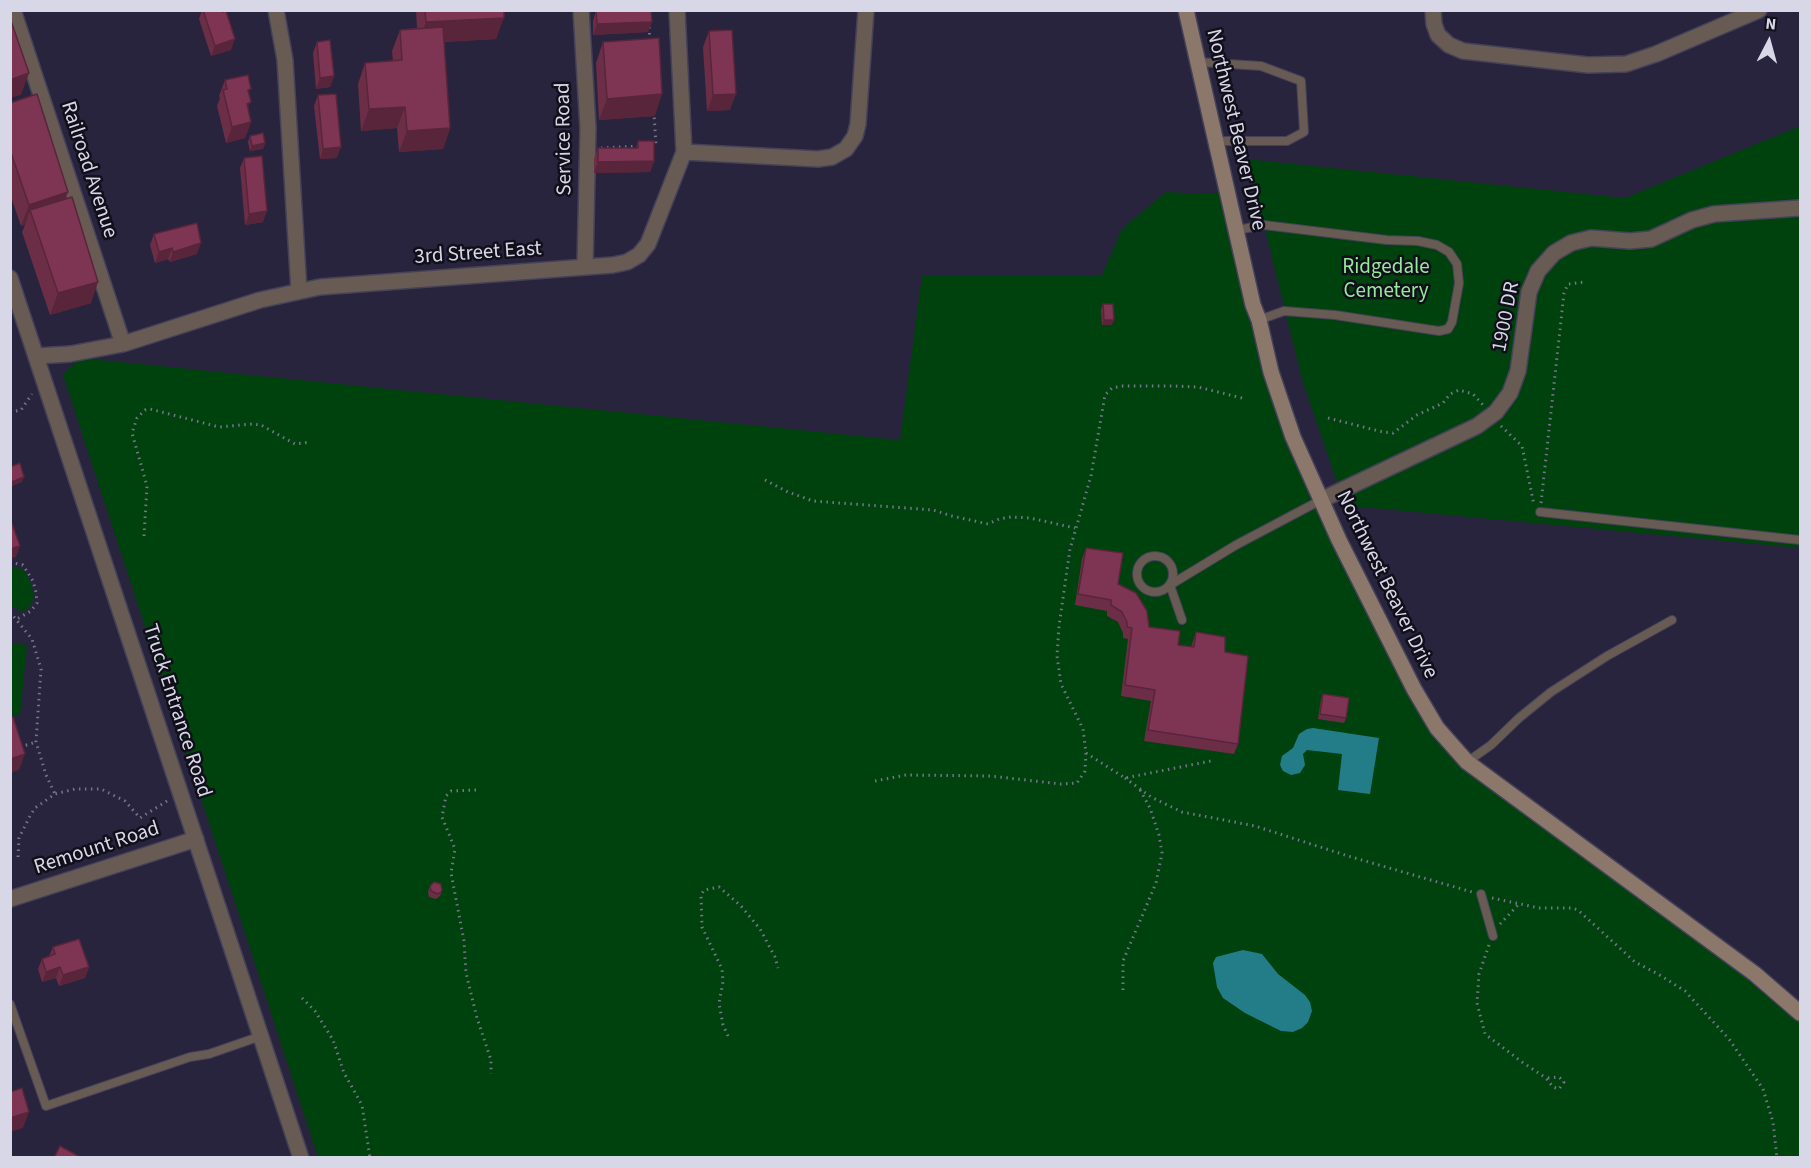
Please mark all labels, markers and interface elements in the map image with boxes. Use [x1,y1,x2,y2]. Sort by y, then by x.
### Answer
north arrow [1739,12,1799,72]
text: N [1764,13,1777,36]
street label: Northwest Beaver Drive [1200,27,1270,233]
street label: Service Road [551,82,579,196]
street label: Railroad Avenue [54,98,122,242]
street label: 3rd Street East [414,237,542,271]
park label: Ridgedale Cemetery [1342,255,1430,305]
street label: 1900 DR [1488,280,1526,354]
street label: Northwest Beaver Drive [1330,487,1442,683]
street label: Truck Entrance Road [136,621,216,801]
street label: Remount Road [31,817,163,881]

